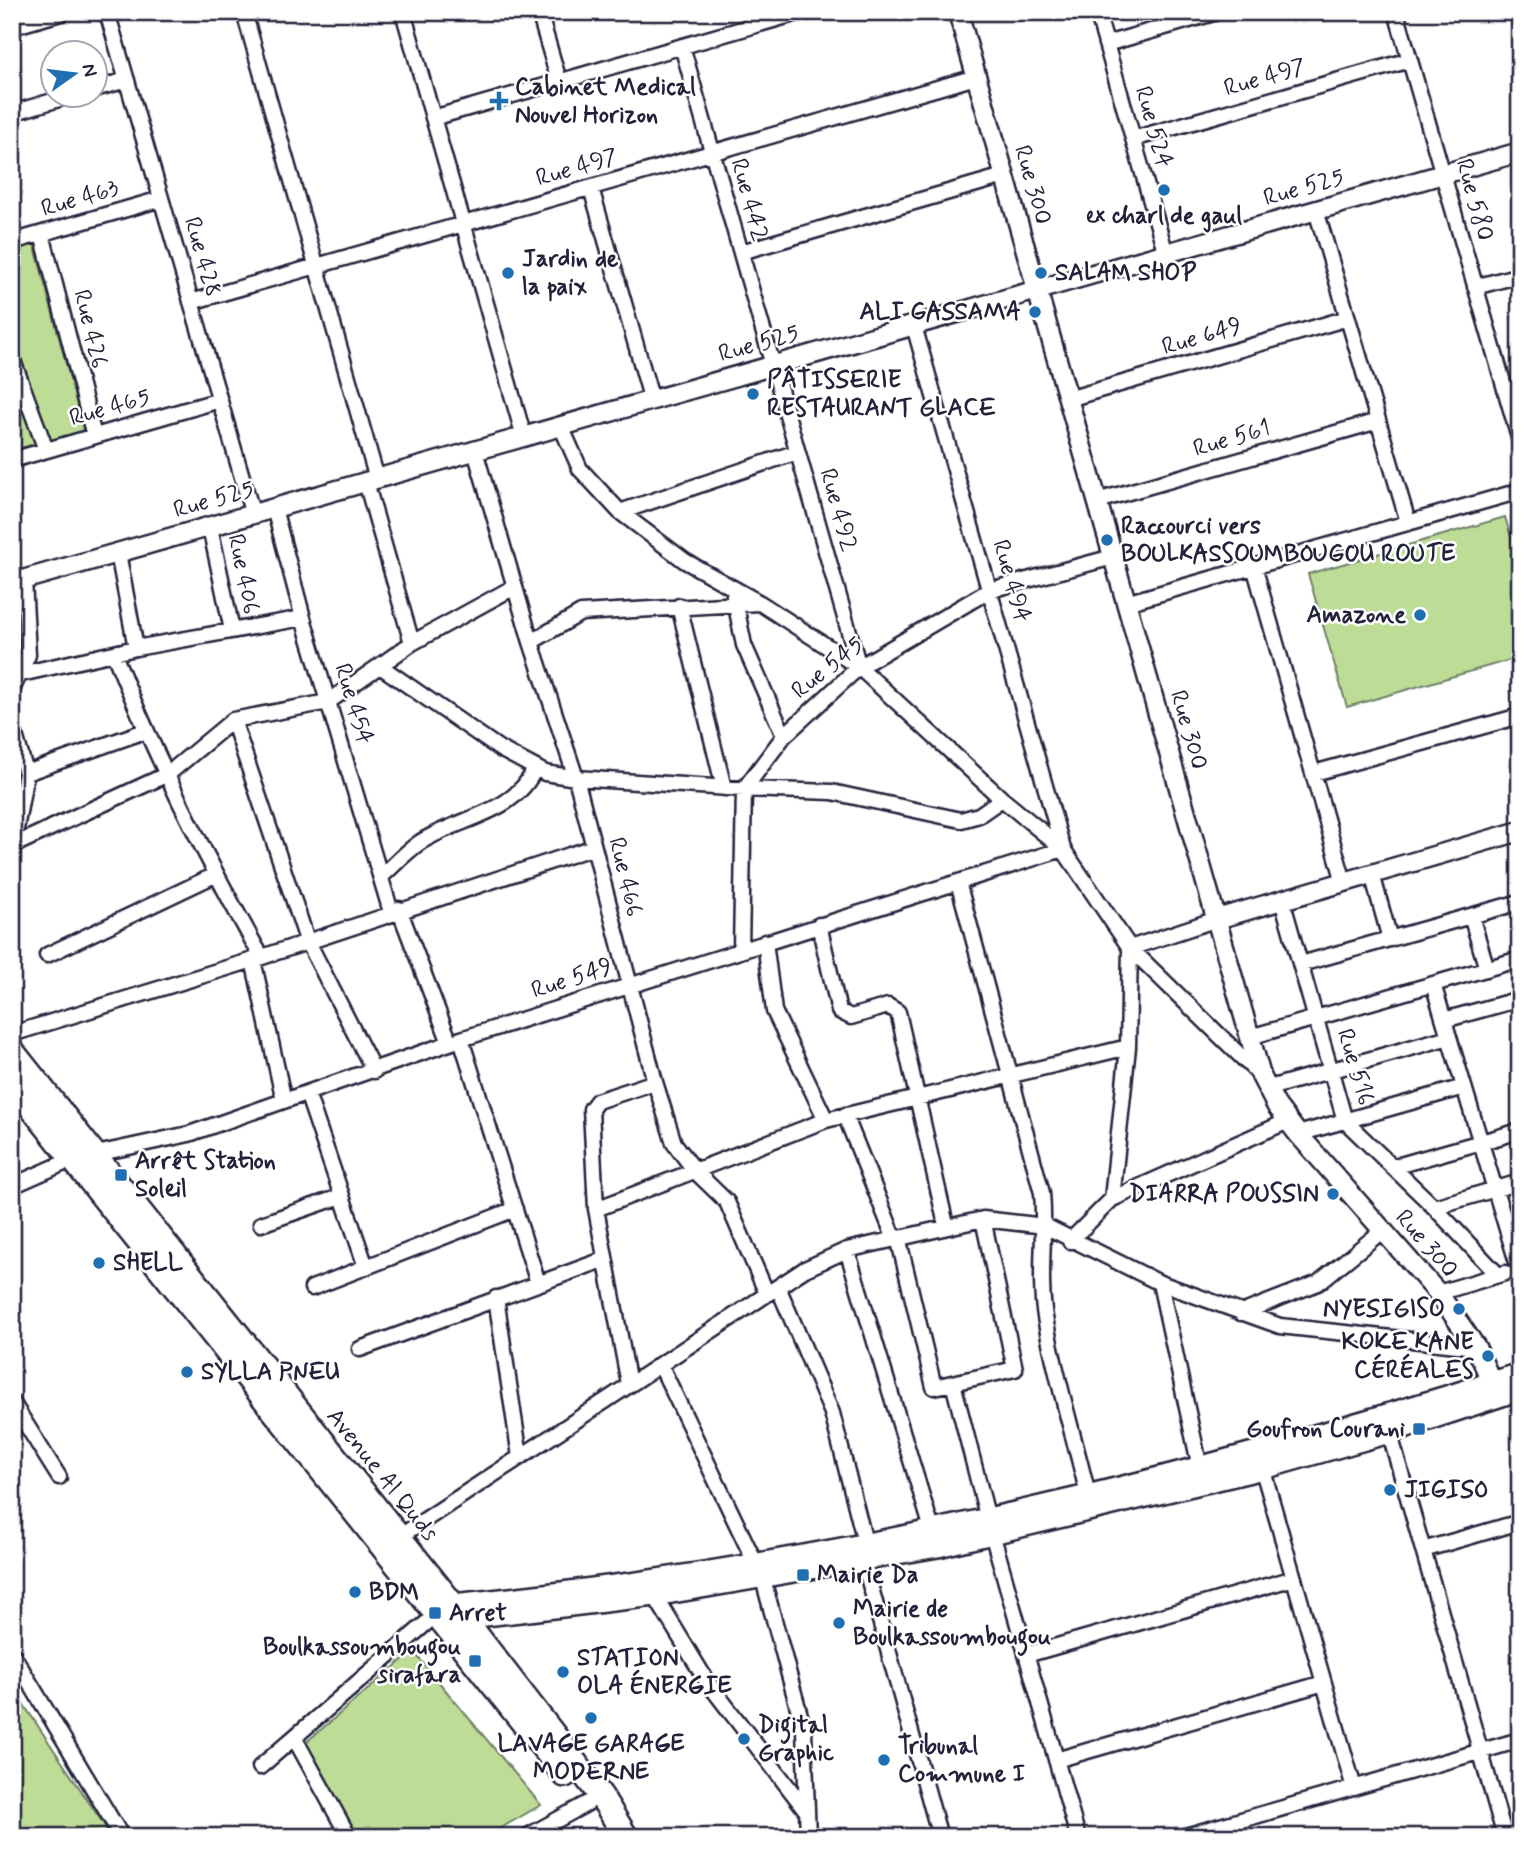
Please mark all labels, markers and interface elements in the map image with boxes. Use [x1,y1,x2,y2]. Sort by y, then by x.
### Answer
north arrow [38,38,108,108]
street label: Rue 497 [1220,52,1310,104]
text: N [75,61,103,79]
place label: Cabinet Medical Nouvel Horizon [515,72,696,131]
street label: Rue 524 [1127,83,1179,171]
marker: Cabinet Medical Nouvel Horizon [489,91,509,111]
street label: Rue 497 [532,142,622,194]
street label: Rue 300 [1006,142,1058,228]
street label: Rue 442 [722,155,776,245]
street label: Rue 580 [1448,155,1500,245]
street label: Rue 525 [1260,162,1348,214]
street label: Rue 463 [38,173,123,225]
marker: ex charl de gaul [1156,182,1172,198]
place label: ex charl de gaul [1086,201,1242,233]
street label: Rue 428 [176,213,228,301]
place label: Jardin de la paix [522,244,619,303]
place label: SALAM SHOP [1055,258,1196,289]
marker: Jardin de la paix [500,265,516,281]
marker: SALAM SHOP [1033,265,1049,281]
street label: Rue 426 [65,286,115,372]
place label: ALI GASSAMA [859,297,1021,328]
marker: ALI GASSAMA [1027,304,1043,320]
street label: Rue 649 [1159,311,1245,363]
street label: Rue 525 [715,318,803,370]
place label: PÂTISSERIE RESTAURANT GLACE [767,365,996,424]
street label: Rue 465 [66,382,154,434]
marker: PÂTISSERIE RESTAURANT GLACE [745,386,761,402]
street label: Rue 561 [1190,413,1274,465]
street label: Rue 492 [811,465,865,555]
street label: Rue 525 [170,474,258,526]
place label: Raccourci vers BOULKASSOUMBOUGOU ROUTE [1121,511,1456,570]
street label: Rue 406 [219,531,267,617]
marker: Raccourci vers BOULKASSOUMBOUGOU ROUTE [1099,532,1115,548]
street label: Rue 494 [984,536,1038,626]
place label: Amazone [1307,600,1406,631]
marker: Amazone [1412,607,1428,623]
street label: Rue 545 [785,629,871,707]
street label: Rue 454 [326,660,380,748]
street label: Rue 300 [1162,687,1214,773]
street label: Rue 466 [600,834,650,920]
street label: Rue 549 [527,951,617,1007]
street label: Rue 516 [1329,1025,1381,1109]
place label: Arrêt Station Soleil [135,1146,276,1205]
marker: Arrêt Station Soleil [113,1167,129,1183]
place label: DIARRA POUSSIN [1129,1179,1319,1210]
marker: DIARRA POUSSIN [1325,1186,1341,1202]
street label: Rue 300 [1388,1203,1464,1285]
place label: SHELL [113,1248,184,1279]
marker: SHELL [91,1255,107,1271]
place label: NYESIGISO [1323,1294,1445,1325]
marker: NYESIGISO [1451,1301,1467,1317]
place label: KOKE KANE CÉRÉALES [1342,1327,1475,1386]
marker: KOKE KANE CÉRÉALES [1480,1348,1496,1364]
place label: SYLLA PNEU [201,1357,340,1388]
marker: SYLLA PNEU [179,1364,195,1380]
street label: Avenue Al Quds [319,1402,445,1548]
place label: Goufron Courani [1246,1414,1406,1445]
marker: Goufron Courani [1411,1421,1427,1437]
place label: JIGISO [1404,1475,1489,1506]
marker: JIGISO [1382,1482,1398,1498]
place label: Mairie Da [817,1560,919,1591]
marker: Mairie Da [795,1567,811,1583]
place label: BDM [369,1577,419,1608]
marker: BDM [347,1584,363,1600]
place label: Mairie de Boulkassoumbougou [853,1594,1051,1656]
place label: Arret [449,1598,508,1629]
marker: Arret [427,1605,443,1621]
marker: Mairie de Boulkassoumbougou [831,1615,847,1631]
place label: Boulkassoumbougou sirafara [263,1632,461,1691]
place label: STATION OLA ÉNERGIE [577,1643,732,1702]
marker: Boulkassoumbougou sirafara [467,1653,483,1669]
marker: STATION OLA ÉNERGIE [555,1664,571,1680]
marker: LAVAGE GARAGE MODERNE [583,1710,599,1726]
place label: Digital Graphic [758,1710,834,1769]
place label: LAVAGE GARAGE MODERNE [497,1729,685,1788]
marker: Digital Graphic [736,1731,752,1747]
place label: Tribunal Commune I [898,1731,1025,1790]
marker: Tribunal Commune I [876,1752,892,1768]

